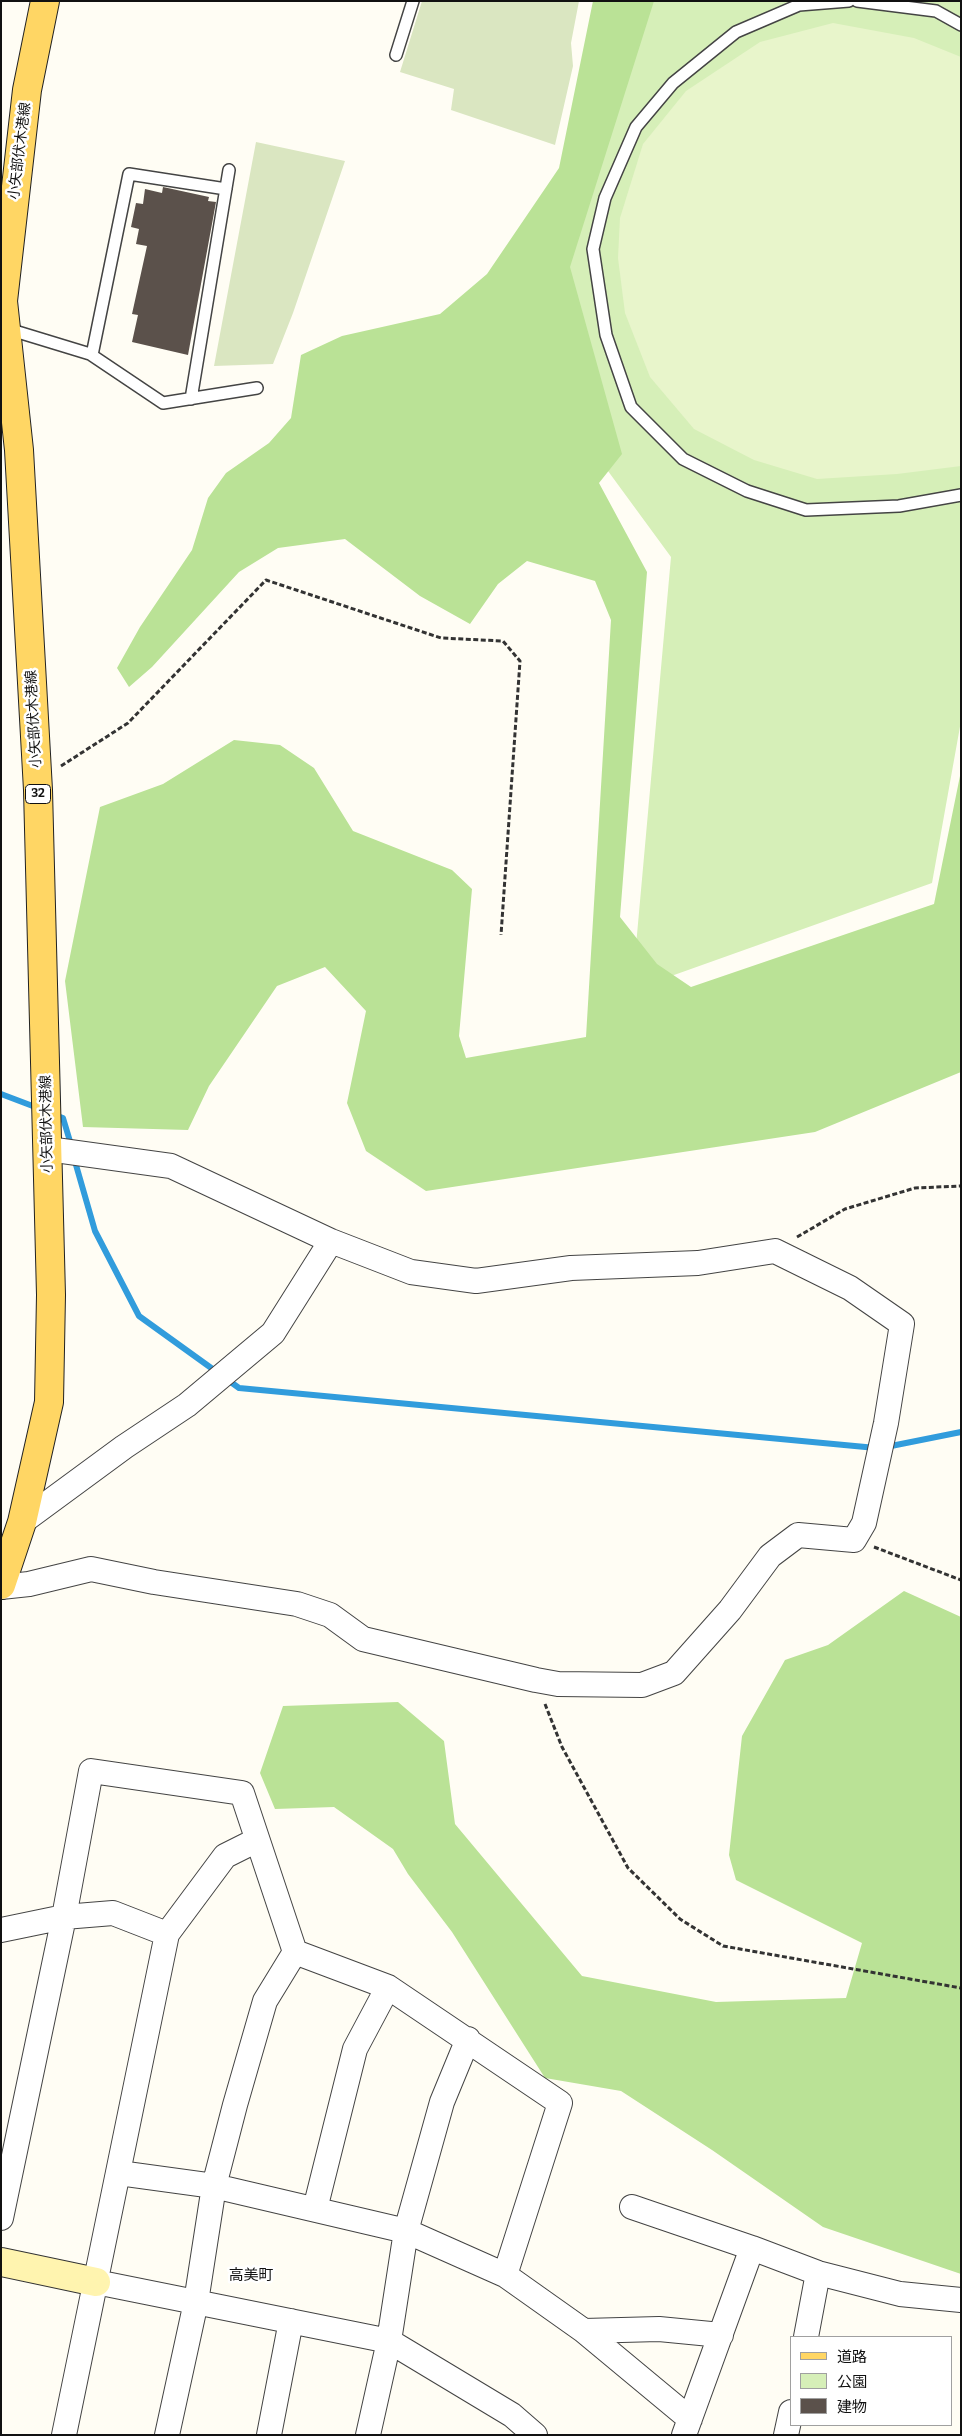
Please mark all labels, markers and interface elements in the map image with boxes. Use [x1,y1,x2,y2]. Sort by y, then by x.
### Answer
street label: 小矢部伏木港線 [6,101,34,201]
street label: 小矢部伏木港線 [23,670,45,768]
road number: 32 [26,784,50,804]
street label: 小矢部伏木港線 [38,1075,56,1173]
district label: 高美町 [229,2267,273,2285]
legend [790,2336,952,2426]
text: 道路 [837,2348,867,2366]
text: 公園 [837,2373,867,2391]
text: 建物 [837,2398,867,2416]

